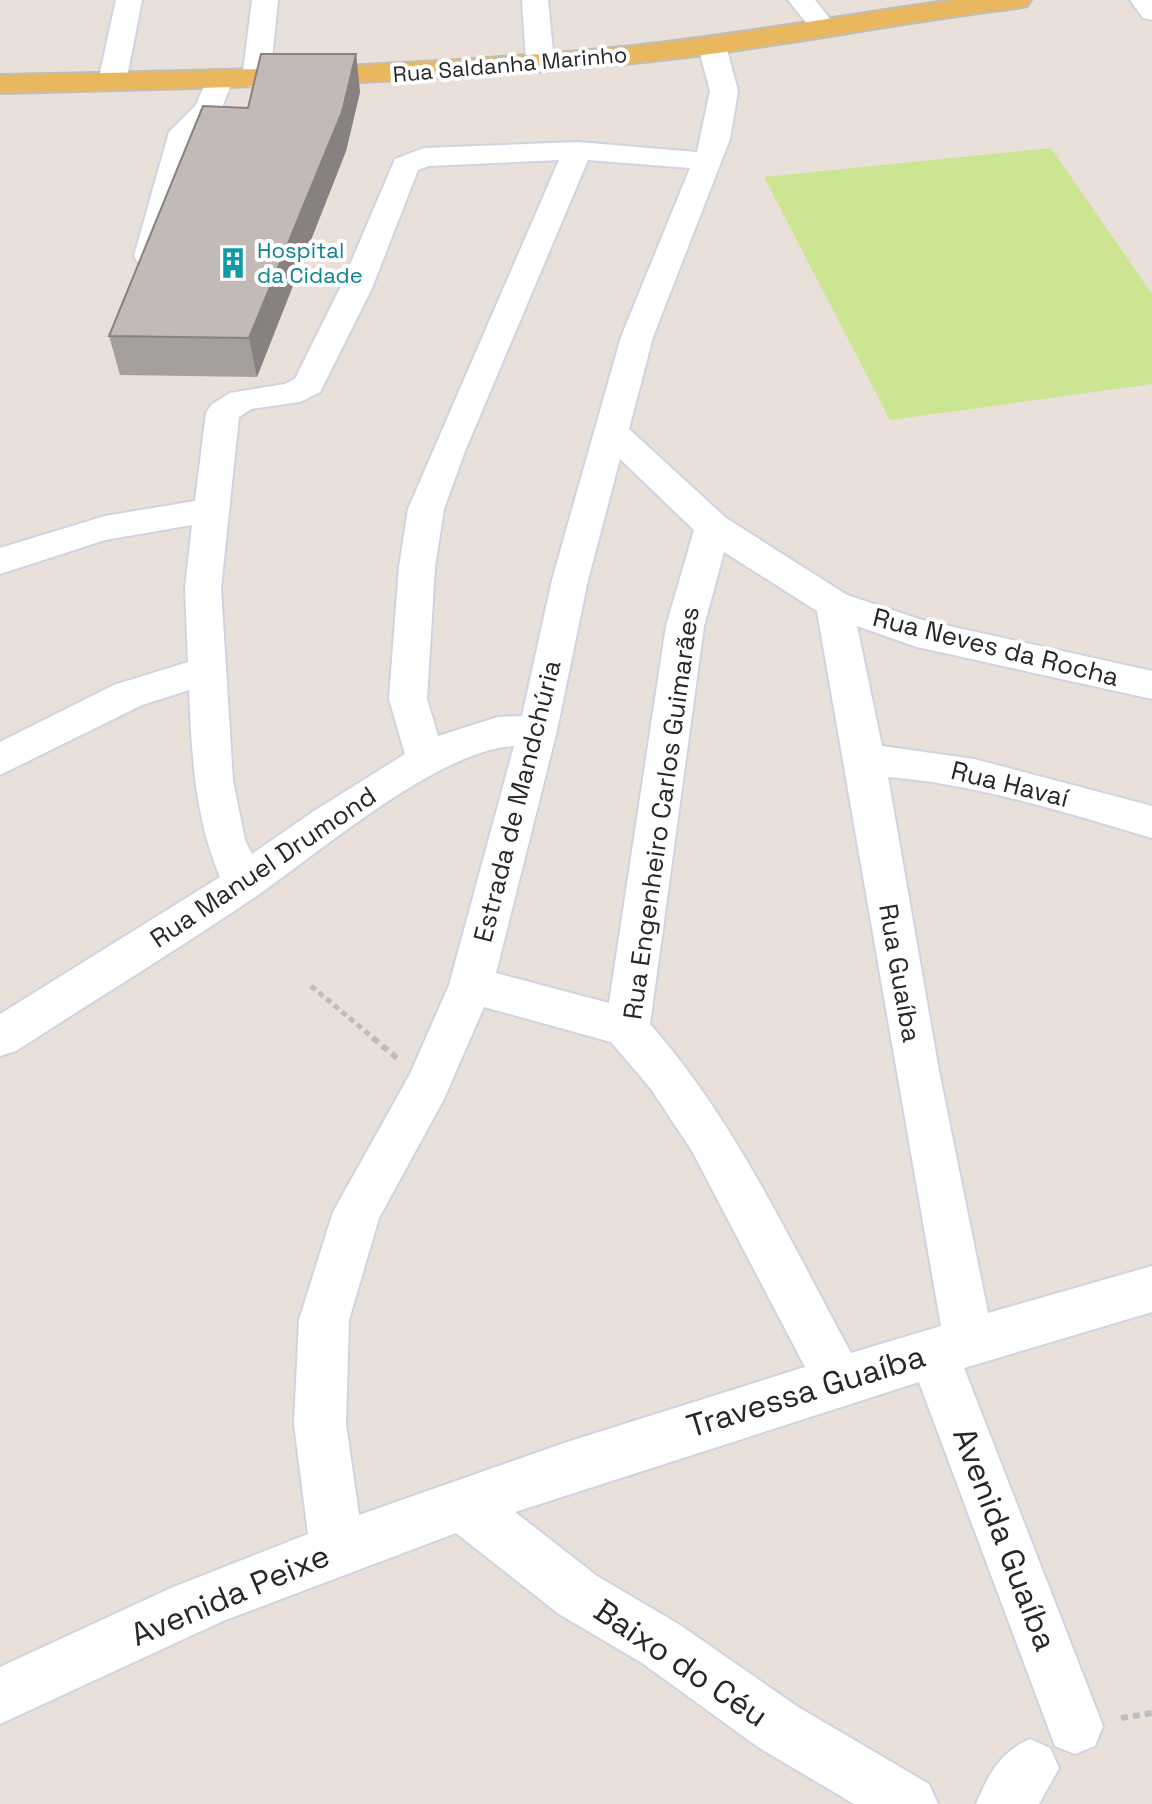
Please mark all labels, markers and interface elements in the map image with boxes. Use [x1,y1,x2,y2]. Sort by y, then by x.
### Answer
street label: Rua Saldanha Marinho [392,40,628,88]
place label: Hospital da Cidade [257,236,363,289]
building icon: Hospital da Cidade [216,246,250,280]
street label: Rua Neves da Rocha [869,600,1123,694]
street label: Rua Engenheiro Carlos Guimarães [615,604,707,1022]
street label: Estrada de Mandchúria [465,656,569,946]
street label: Rua Havaí [948,753,1073,815]
street label: Rua Manuel Drumond [143,779,383,955]
street label: Rua Guaíba [871,901,929,1045]
street label: Travessa Guaíba [682,1336,930,1446]
street label: Avenida Guaíba [944,1422,1066,1656]
street label: Avenida Peixe [125,1535,335,1655]
street label: Baixo do Céu [586,1590,776,1736]

